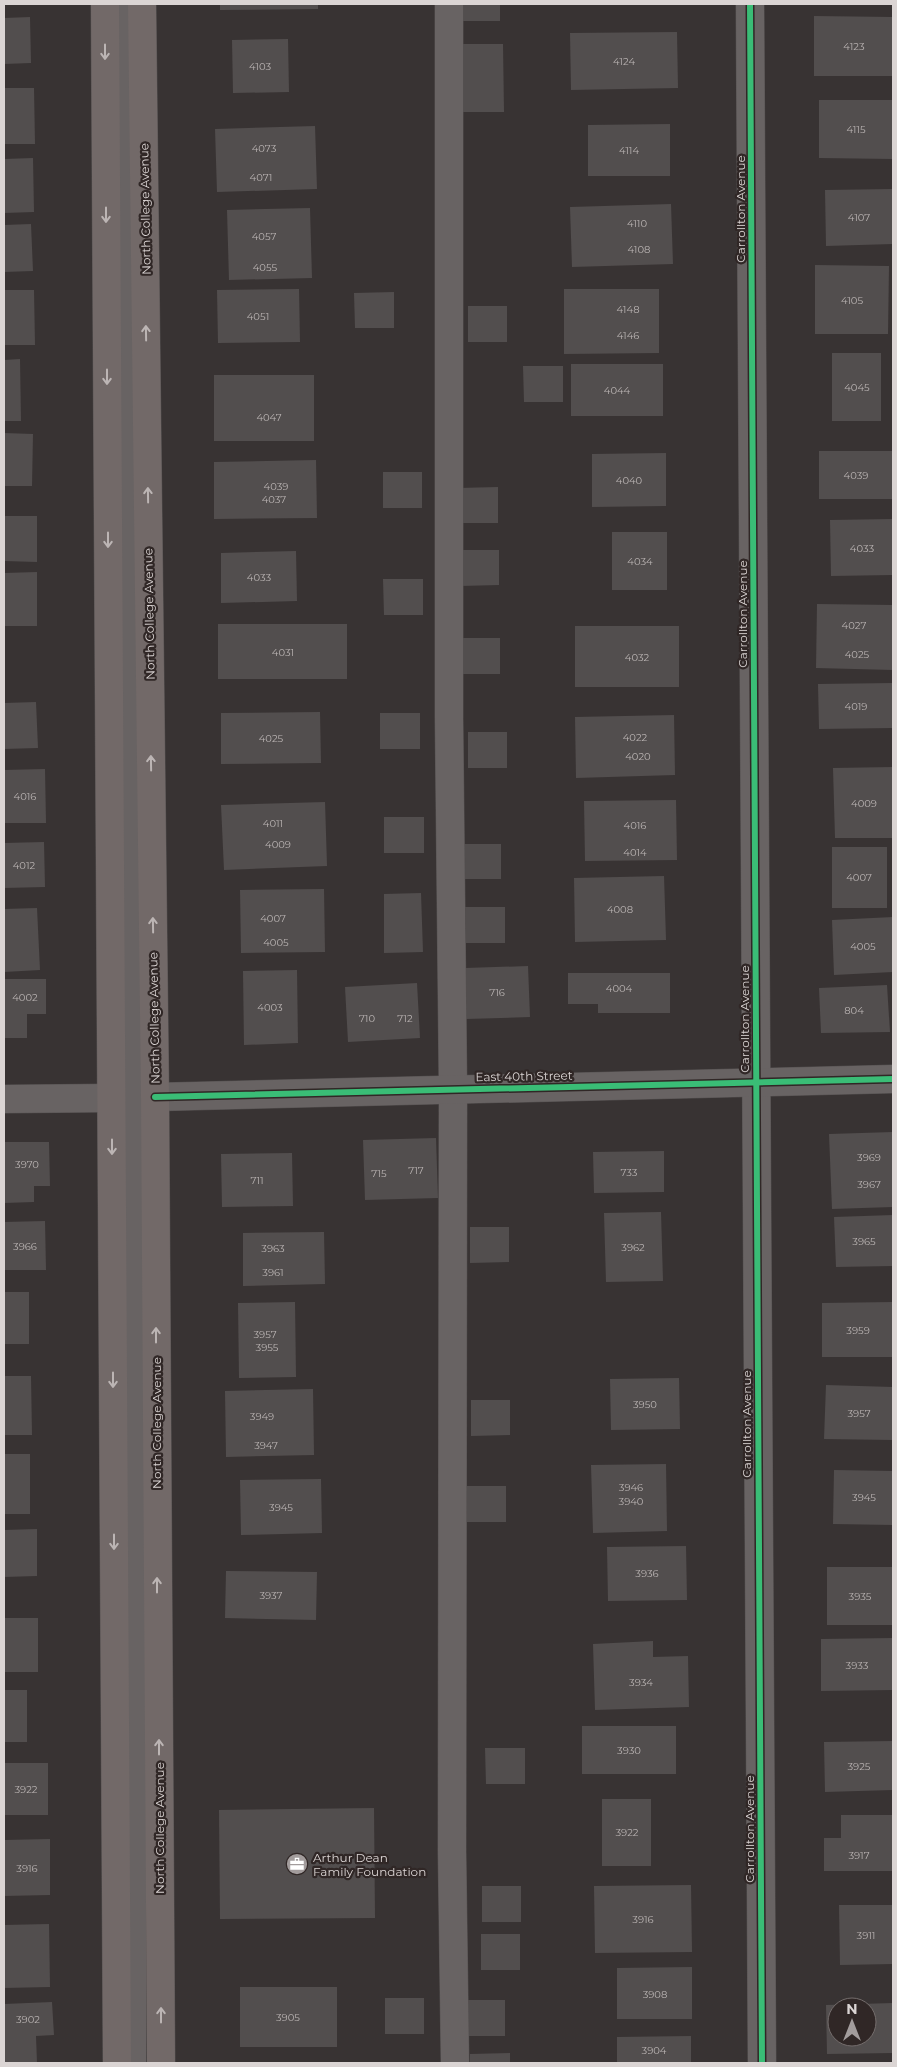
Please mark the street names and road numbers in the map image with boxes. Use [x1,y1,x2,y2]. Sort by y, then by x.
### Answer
street label: North College Avenue [136,143,154,275]
street label: Carrollton Avenue [733,155,748,263]
street label: North College Avenue [140,548,158,680]
street label: Carrollton Avenue [735,560,750,668]
street label: North College Avenue [145,952,163,1084]
street label: Carrollton Avenue [737,965,752,1073]
street label: East 40th Street [475,1068,573,1084]
street label: North College Avenue [149,1357,164,1489]
street label: Carrollton Avenue [739,1370,754,1478]
street label: North College Avenue [152,1762,167,1894]
street label: Carrollton Avenue [742,1775,757,1883]

